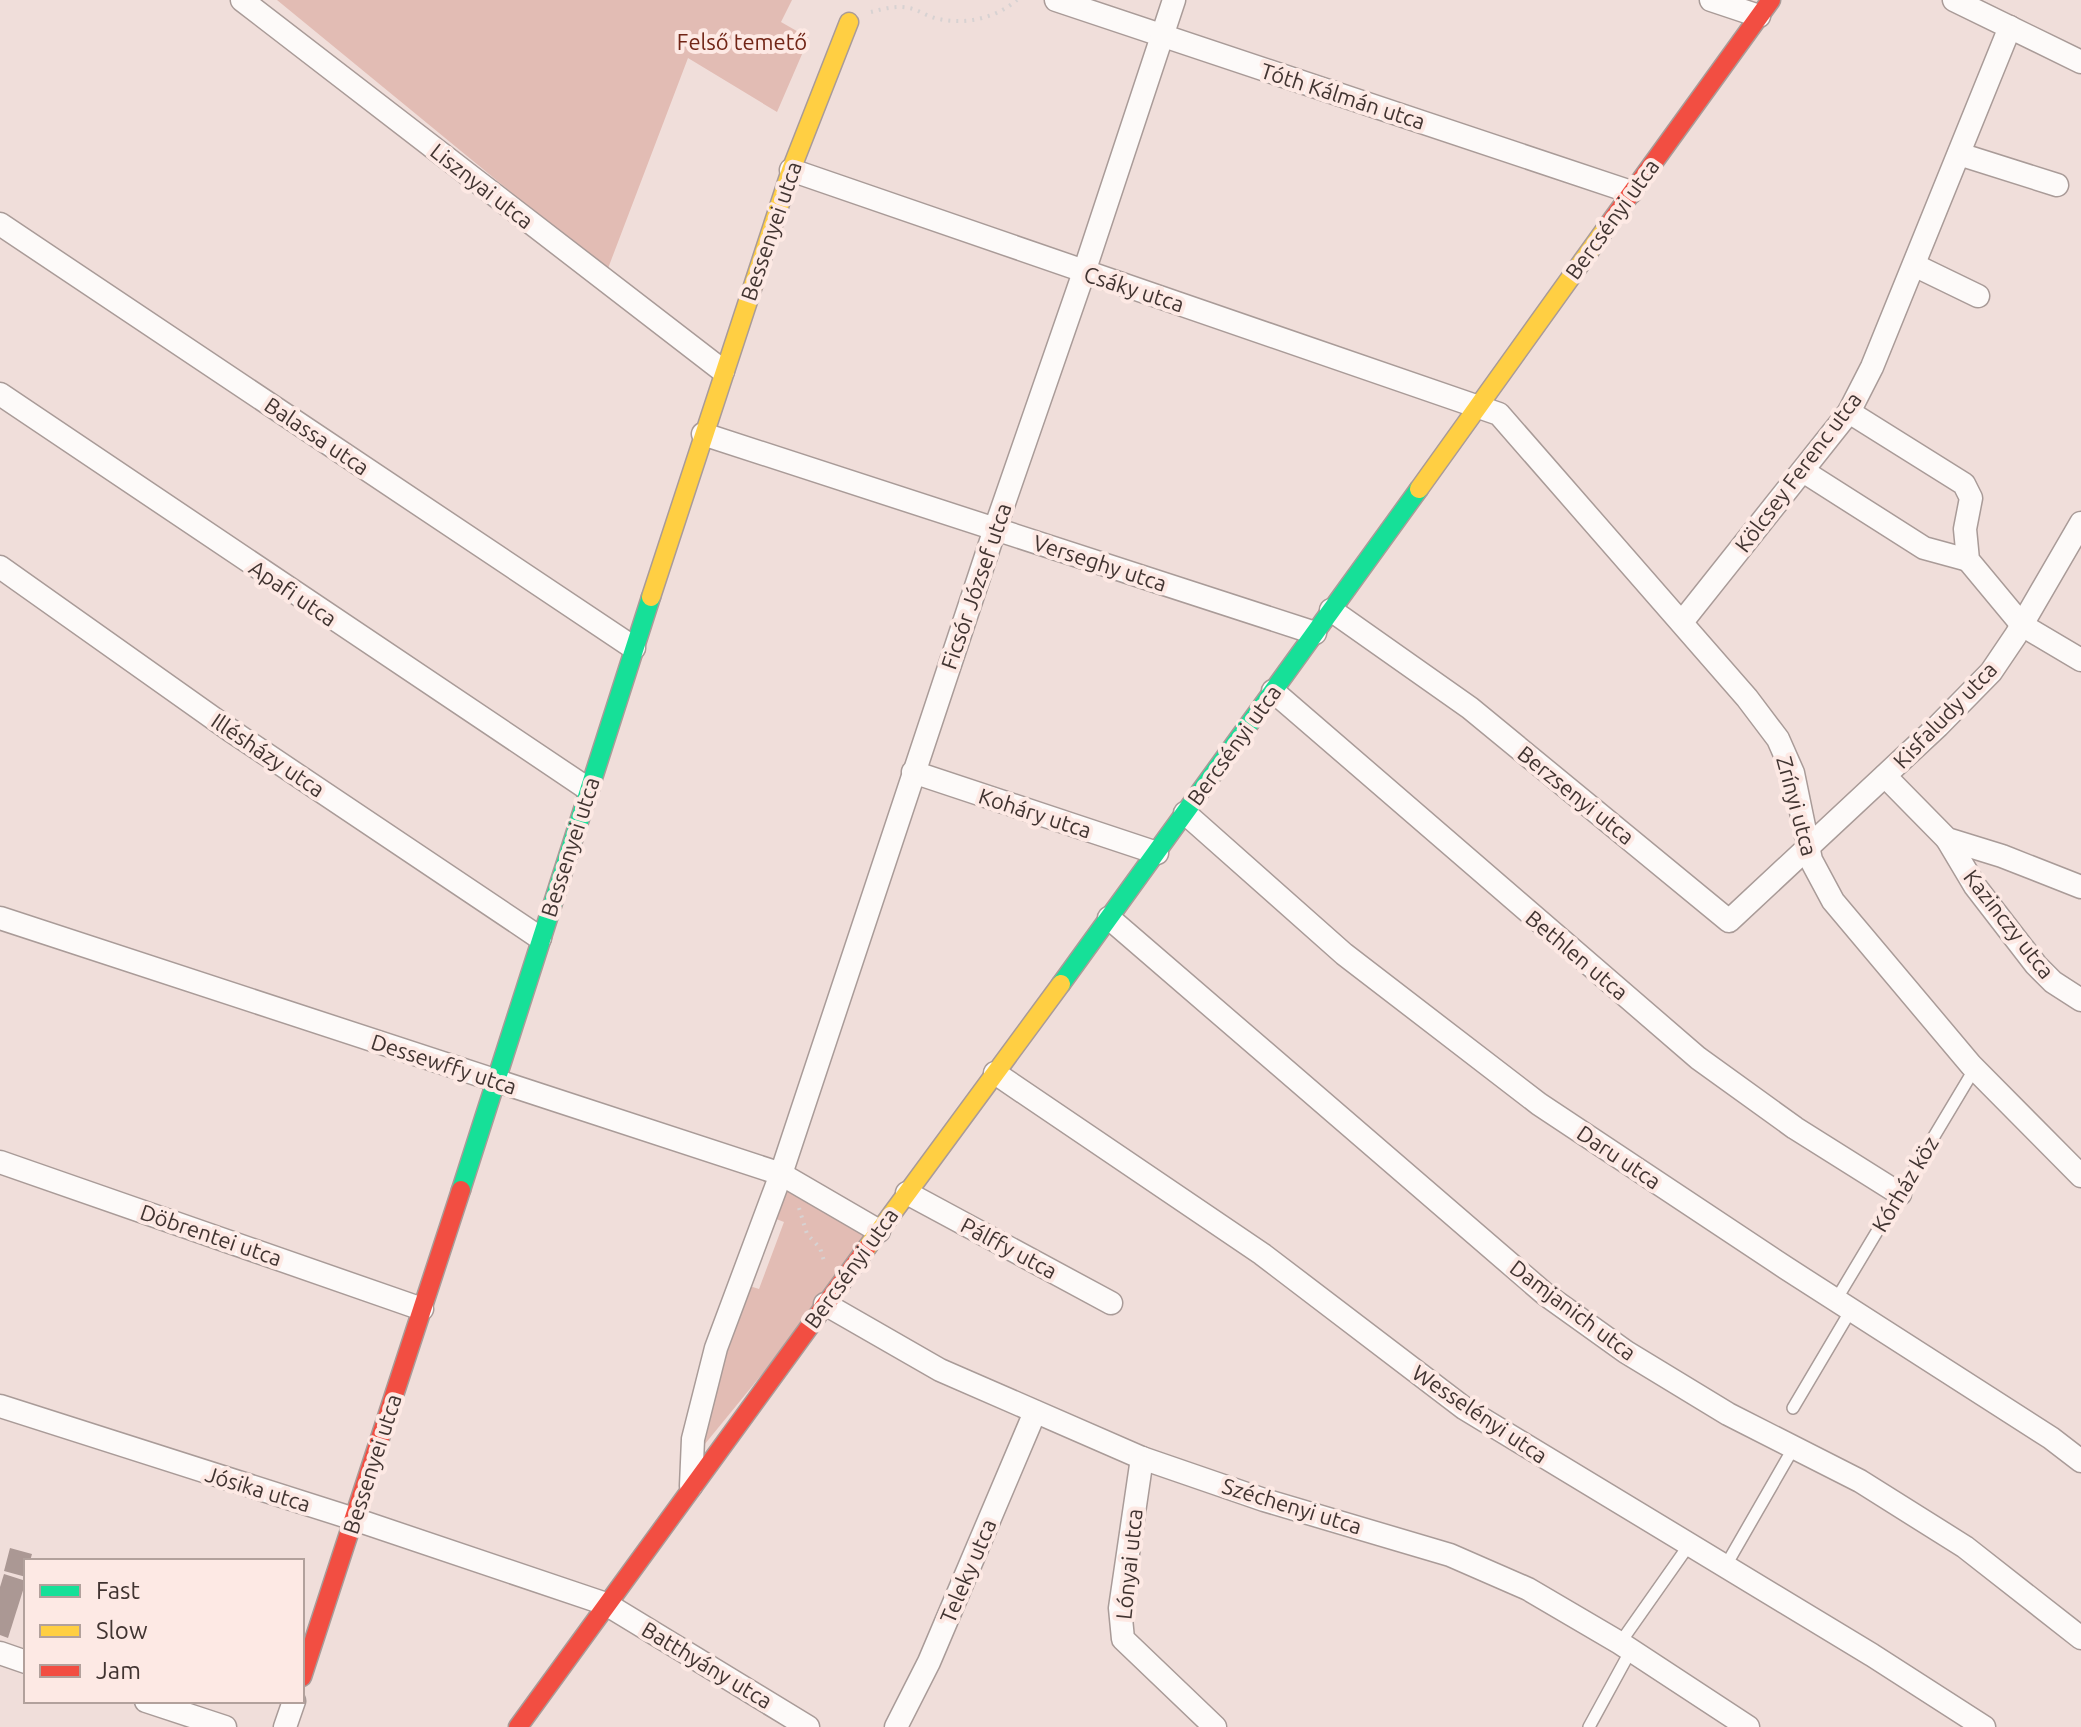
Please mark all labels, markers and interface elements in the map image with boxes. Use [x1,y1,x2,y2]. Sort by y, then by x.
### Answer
park label: Felső temető [677,29,807,54]
street label: Tóth Kálmán utca [1258,57,1428,134]
street label: Lisznyai utca [426,138,539,233]
street label: Bercsényi utca [1560,154,1664,284]
street label: Bessenyei utca [735,158,806,304]
street label: Csáky utca [1081,261,1187,316]
street label: Kölcsey Ferenc utca [1729,387,1866,557]
street label: Balassa utca [260,392,374,480]
street label: Ficsór József utca [935,499,1016,672]
street label: Verseghy utca [1030,529,1170,596]
street label: Apafi utca [245,554,342,631]
street label: Kisfaludy utca [1888,656,2002,773]
street label: Bercsényi utca [1182,680,1286,810]
street label: Illésházy utca [207,708,330,802]
street label: Berzsenyi utca [1513,740,1639,849]
street label: Zrínyi utca [1772,753,1823,858]
street label: Bessenyei utca [535,774,604,920]
street label: Koháry utca [976,783,1095,842]
street label: Kazinczy utca [1959,864,2060,983]
street label: Bethlen utca [1521,905,1633,1005]
street label: Dessewffy utca [368,1028,520,1099]
street label: Daru utca [1573,1120,1666,1194]
street label: Kórház köz [1866,1132,1943,1236]
street label: Döbrentei utca [137,1199,285,1270]
street label: Bercsényi utca [799,1203,903,1333]
street label: Pálffy utca [957,1212,1062,1283]
street label: Damjanich utca [1506,1254,1641,1365]
street label: Wesselényi utca [1408,1359,1552,1468]
street label: Bessenyei utca [337,1391,406,1537]
street label: Jósika utca [203,1461,314,1516]
street label: Széchenyi utca [1219,1472,1365,1539]
street label: Lónyai utca [1110,1507,1147,1621]
street label: Teleky utca [934,1515,1001,1627]
legend [24,1559,304,1703]
text: Fast [96,1577,140,1604]
street label: Batthyány utca [638,1616,777,1713]
text: Slow [96,1617,148,1644]
text: Jam [96,1657,141,1684]

